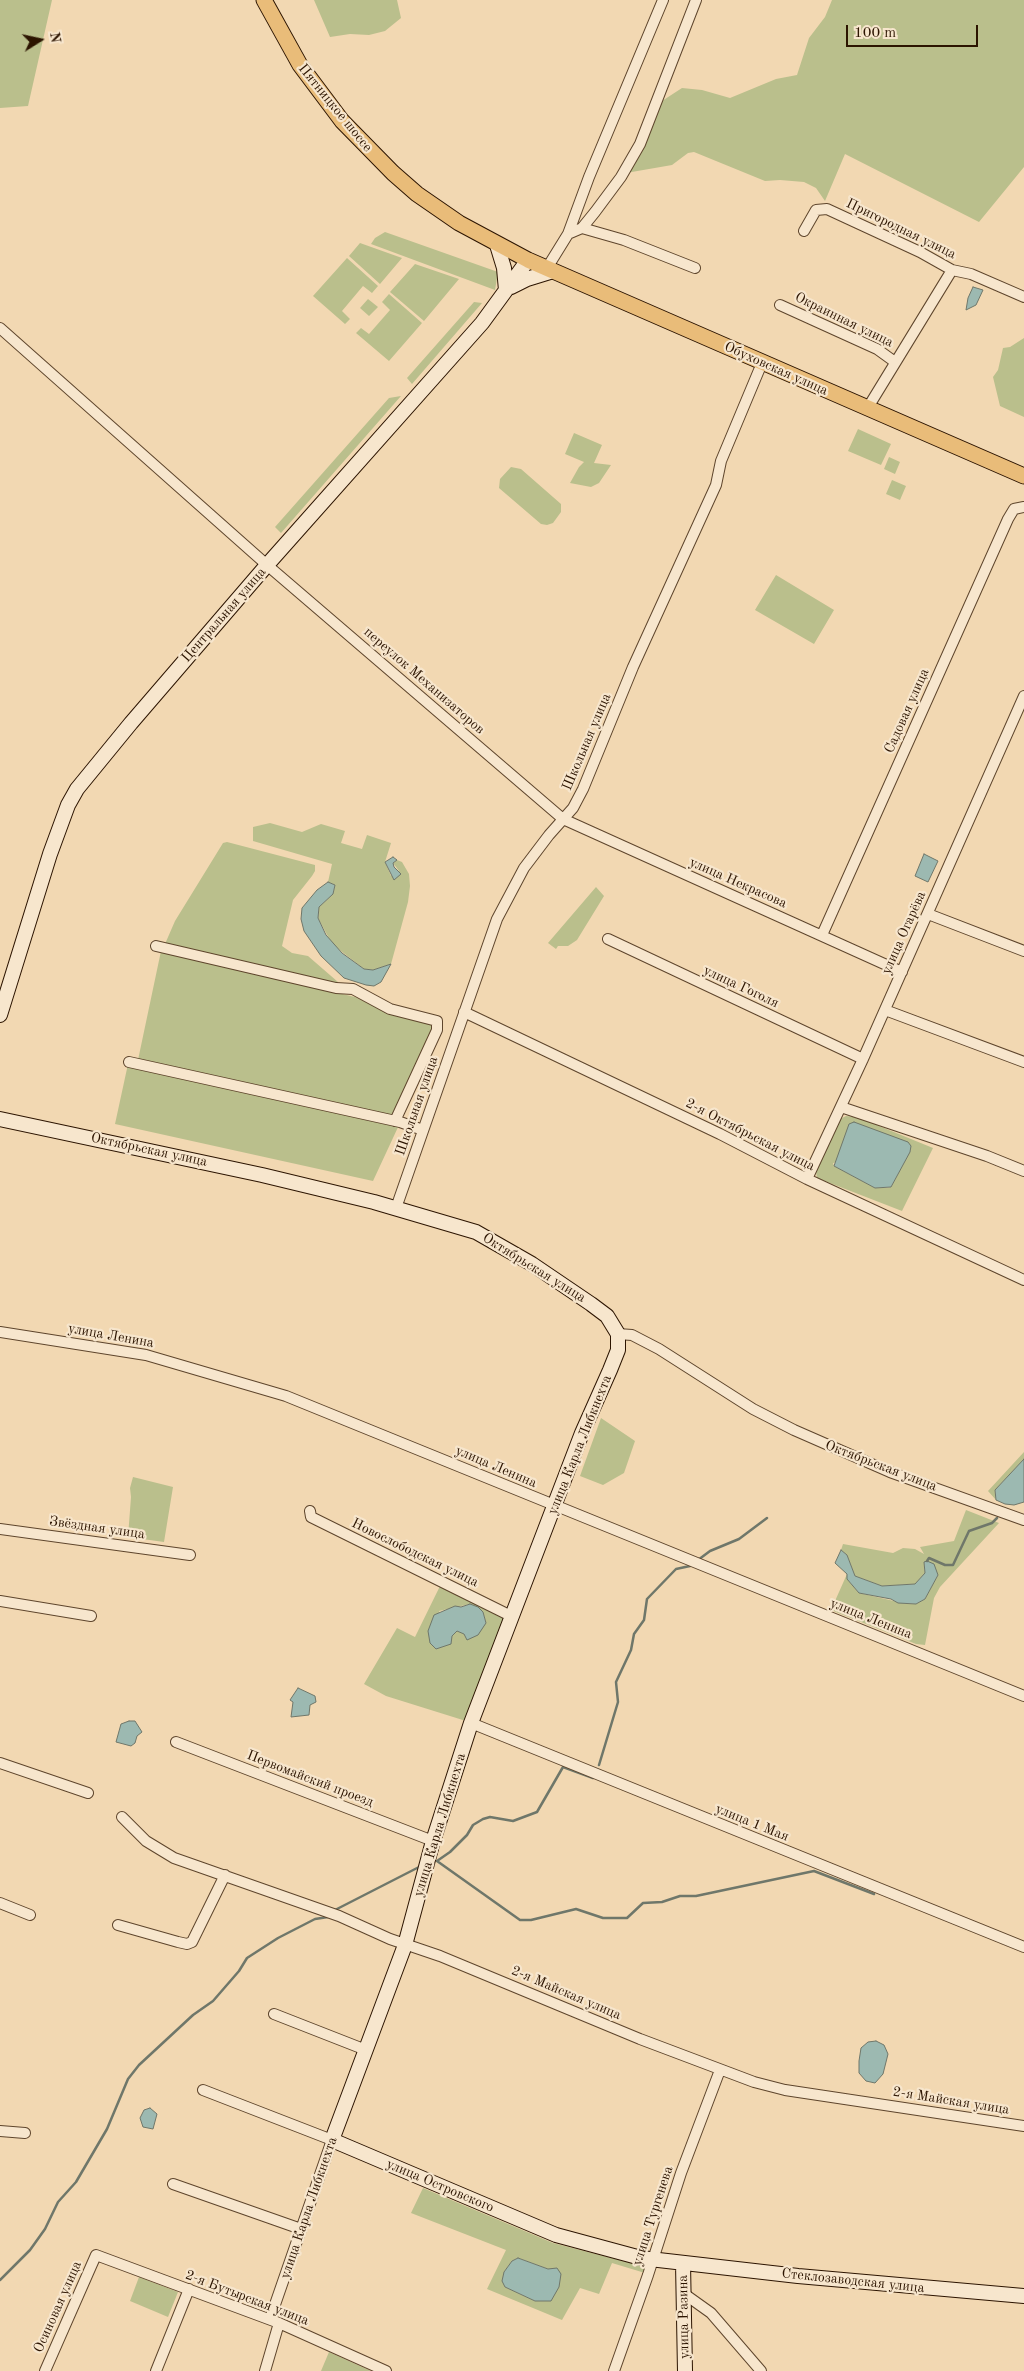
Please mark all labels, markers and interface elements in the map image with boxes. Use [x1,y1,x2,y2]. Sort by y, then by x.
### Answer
north arrow [15,15,65,65]
scale bar [849,15,982,47]
text: 100 m [854,26,896,41]
text: N [47,31,63,44]
street label: Пятницкое шоссе [294,61,376,155]
street label: Пригородная улица [843,195,959,263]
street label: Окраинная улица [792,289,896,351]
street label: Обуховская улица [722,339,830,399]
street label: Центральная улица [178,564,270,666]
street label: переулок Механизаторов [360,624,488,738]
street label: Садовая улица [881,666,933,756]
street label: Школьная улица [559,691,615,793]
street label: улица Некрасова [687,854,789,912]
street label: улица Огарёва [878,889,930,977]
street label: улица Гоголя [701,962,781,1012]
street label: Школьная улица [392,1054,442,1158]
street label: 2-я Октябрьская улица [682,1095,818,1175]
street label: Октябрьская улица [89,1129,209,1171]
street label: Октябрьская улица [479,1229,589,1307]
street label: улица Ленина [67,1320,155,1352]
street label: улица Карла Либкнехта [544,1373,616,1517]
street label: Октябрьская улица [823,1437,939,1495]
street label: улица Ленина [453,1442,539,1492]
street label: Звёздная улица [48,1513,146,1543]
street label: Новослободская улица [349,1515,481,1591]
street label: улица Ленина [828,1595,914,1643]
street label: Первомайский проезд [244,1747,376,1811]
street label: улица Карла Либкнехта [410,1751,470,1899]
street label: улица 1 Мая [713,1801,791,1845]
street label: 2-я Майская улица [509,1962,623,2024]
street label: 2-я Майская улица [892,2083,1010,2119]
street label: улица Карла Либкнехта [277,2135,341,2281]
street label: улица Островского [384,2156,496,2216]
street label: улица Тургенева [629,2164,677,2268]
street label: Осиновая улица [30,2258,86,2356]
street label: Стеклозаводская улица [781,2265,925,2297]
street label: 2-я Бутырская улица [183,2267,311,2329]
street label: улица Разина [675,2275,693,2359]

